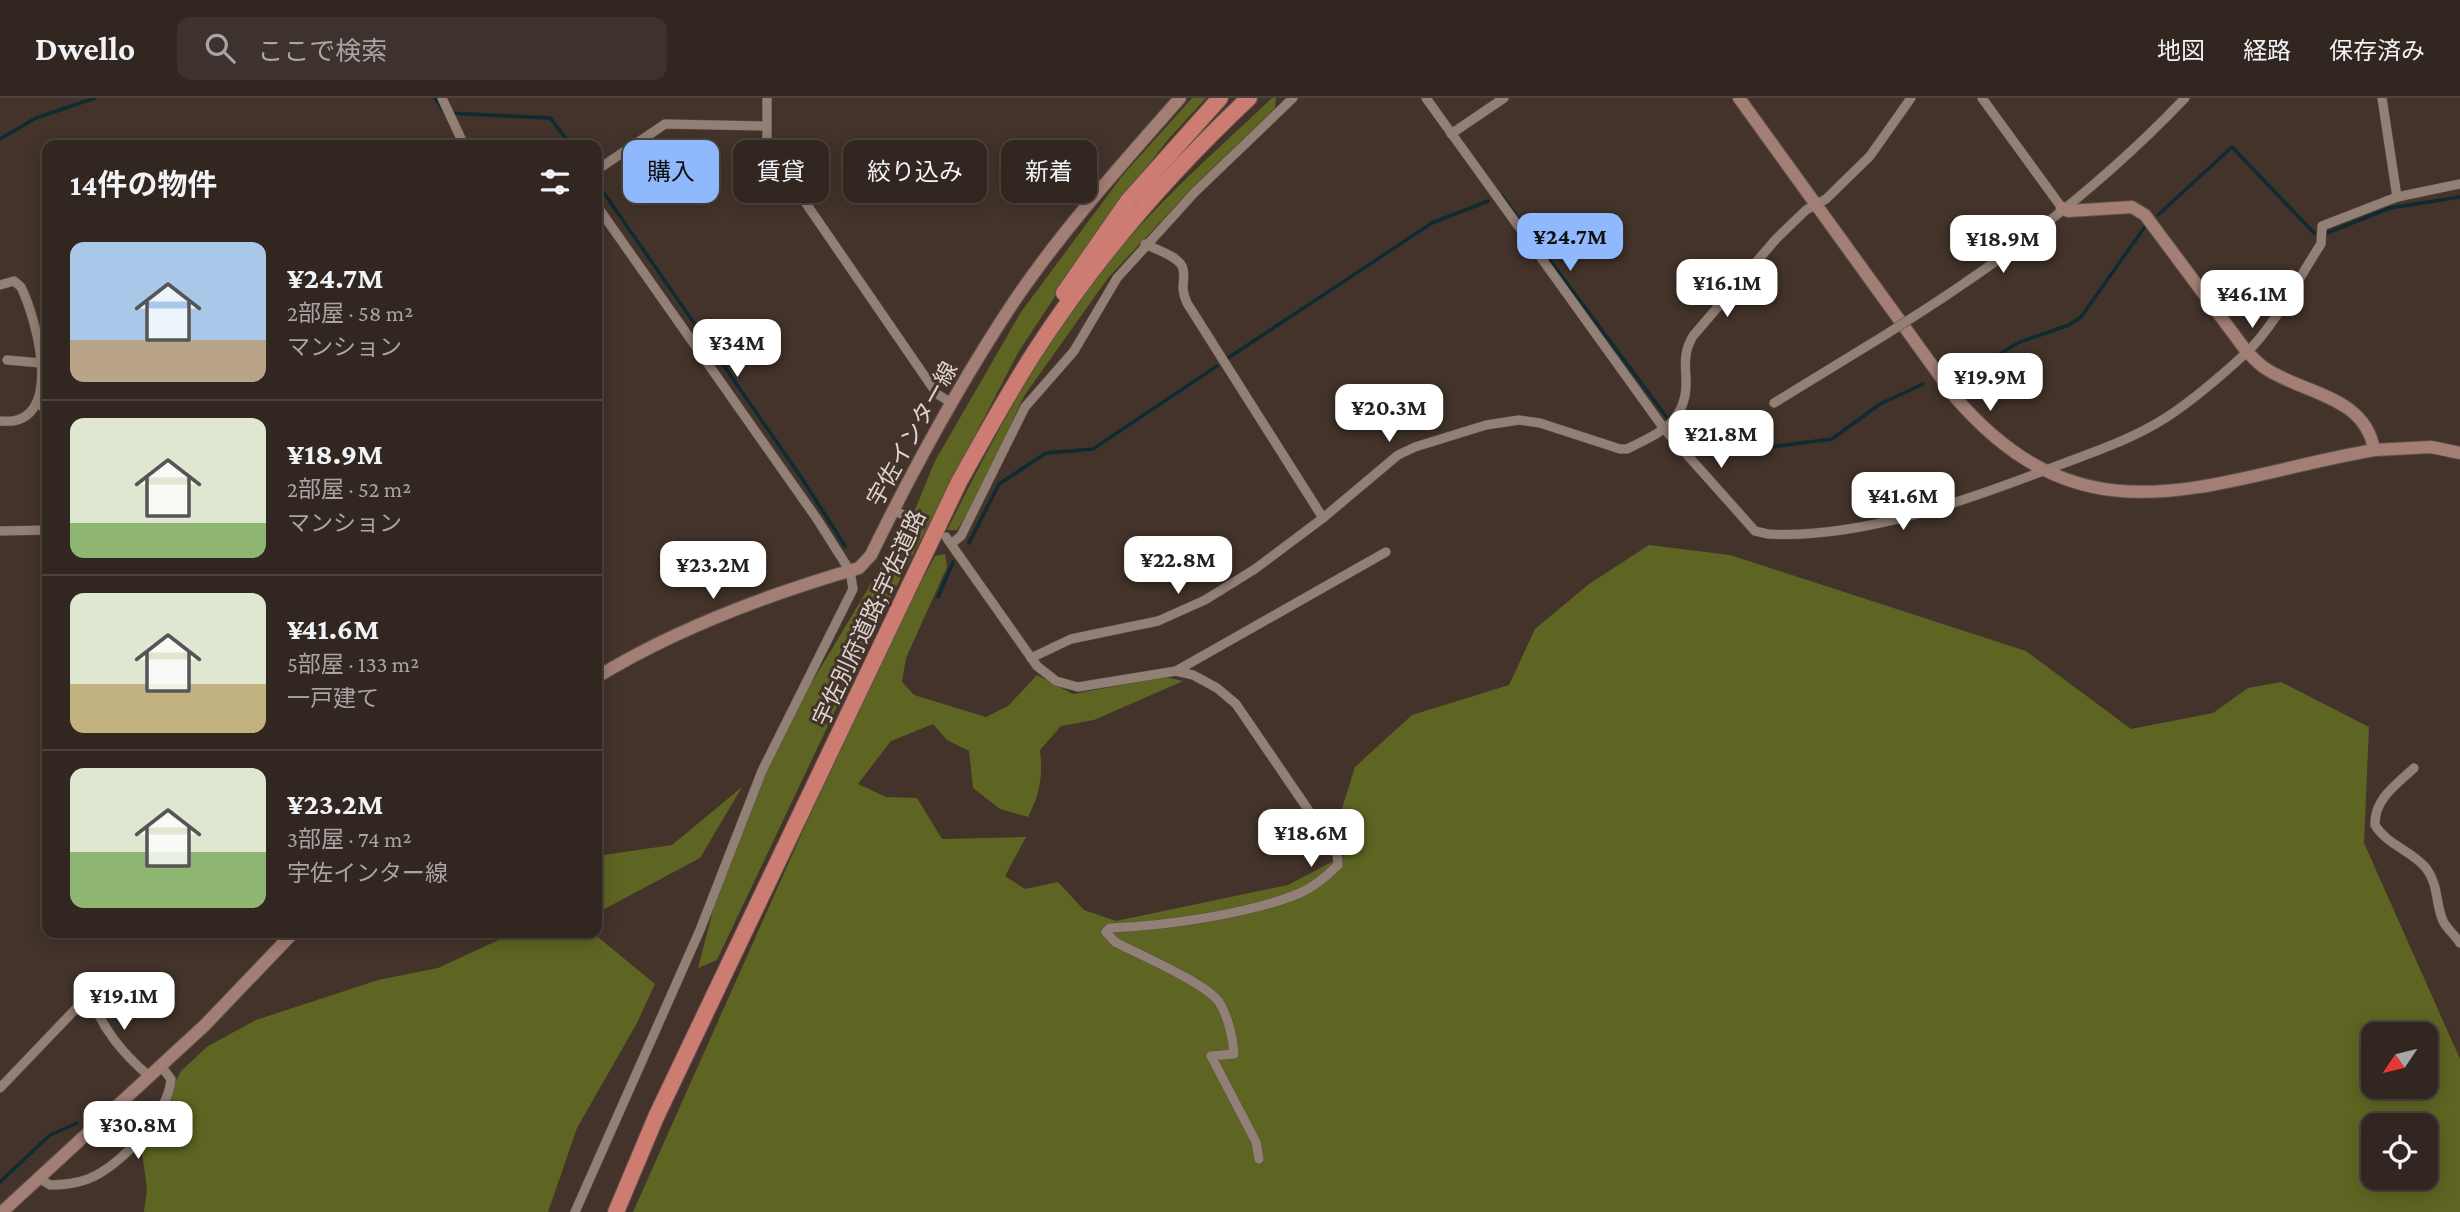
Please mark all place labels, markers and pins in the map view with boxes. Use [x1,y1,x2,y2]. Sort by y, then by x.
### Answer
pin: ¥24.7M [1513,214,1627,273]
pin: ¥18.9M [1946,216,2060,275]
pin: ¥16.1M [1670,260,1784,319]
pin: ¥46.1M [2195,271,2309,330]
pin: ¥34M [696,320,778,379]
pin: ¥19.9M [1933,354,2047,413]
pin: ¥20.3M [1332,384,1446,444]
pin: ¥21.8M [1664,410,1778,470]
pin: ¥41.6M [1846,472,1960,532]
pin: ¥22.8M [1121,536,1235,596]
pin: ¥23.2M [656,542,770,601]
pin: ¥18.6M [1254,810,1368,869]
pin: ¥19.1M [67,972,181,1032]
pin: ¥30.8M [81,1102,195,1161]

